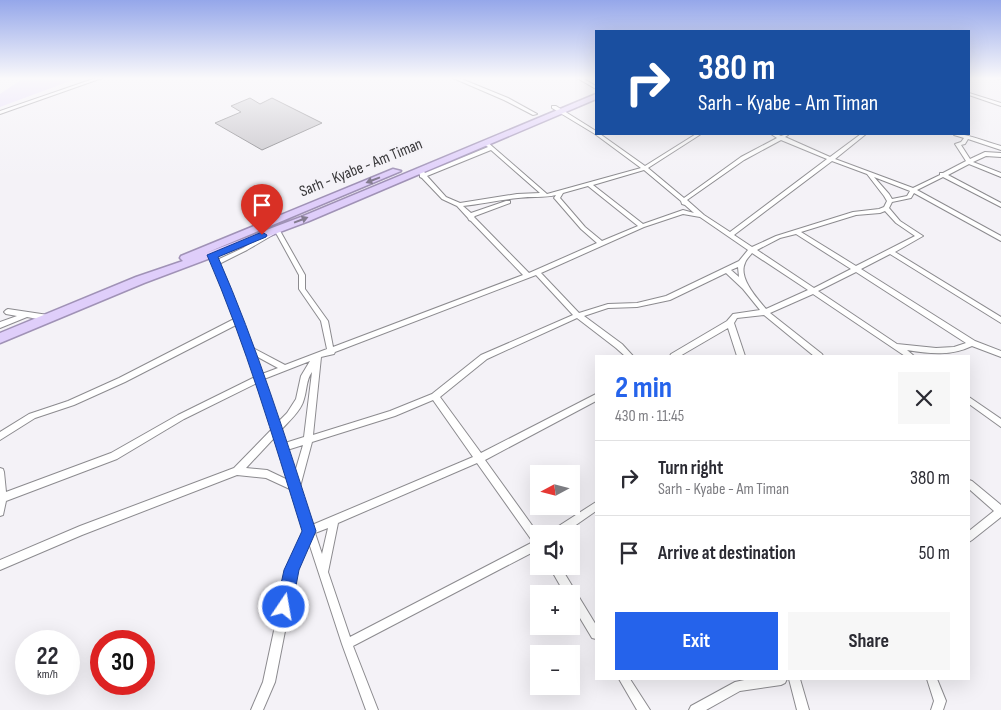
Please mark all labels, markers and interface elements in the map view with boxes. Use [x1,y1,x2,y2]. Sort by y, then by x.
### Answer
text: 380 m [698,47,776,90]
icon: right [615,50,680,115]
text: Sarh - Kyabe - Am Timan [698,90,878,117]
street label: Sarh - Kyabe - Am Timan [297,135,425,201]
one-way arrow [365,177,380,184]
pin [241,184,283,235]
icon: arrive [248,191,276,219]
one-way arrow [294,216,308,224]
text: 2 min [615,370,672,406]
button: close [898,372,950,424]
text: 430 m · 11:45 [615,407,684,426]
text: Turn right [658,457,723,480]
icon: right [615,464,643,492]
north arrow [530,465,580,515]
map controls [530,465,580,695]
text: 380 m [910,467,950,490]
text: Sarh - Kyabe - Am Timan [658,480,789,499]
button: sound [530,525,580,575]
icon: arrive [615,539,643,567]
text: Arrive at destination [658,542,796,565]
text: 50 m [919,542,950,565]
position arrow [257,580,309,632]
button: + [530,585,580,635]
button: Exit [615,612,778,670]
button: Share [788,612,950,670]
speed limit sign: 30 [90,630,155,695]
text: 22 [37,641,58,672]
button: − [530,645,580,695]
text: km/h [37,667,58,682]

